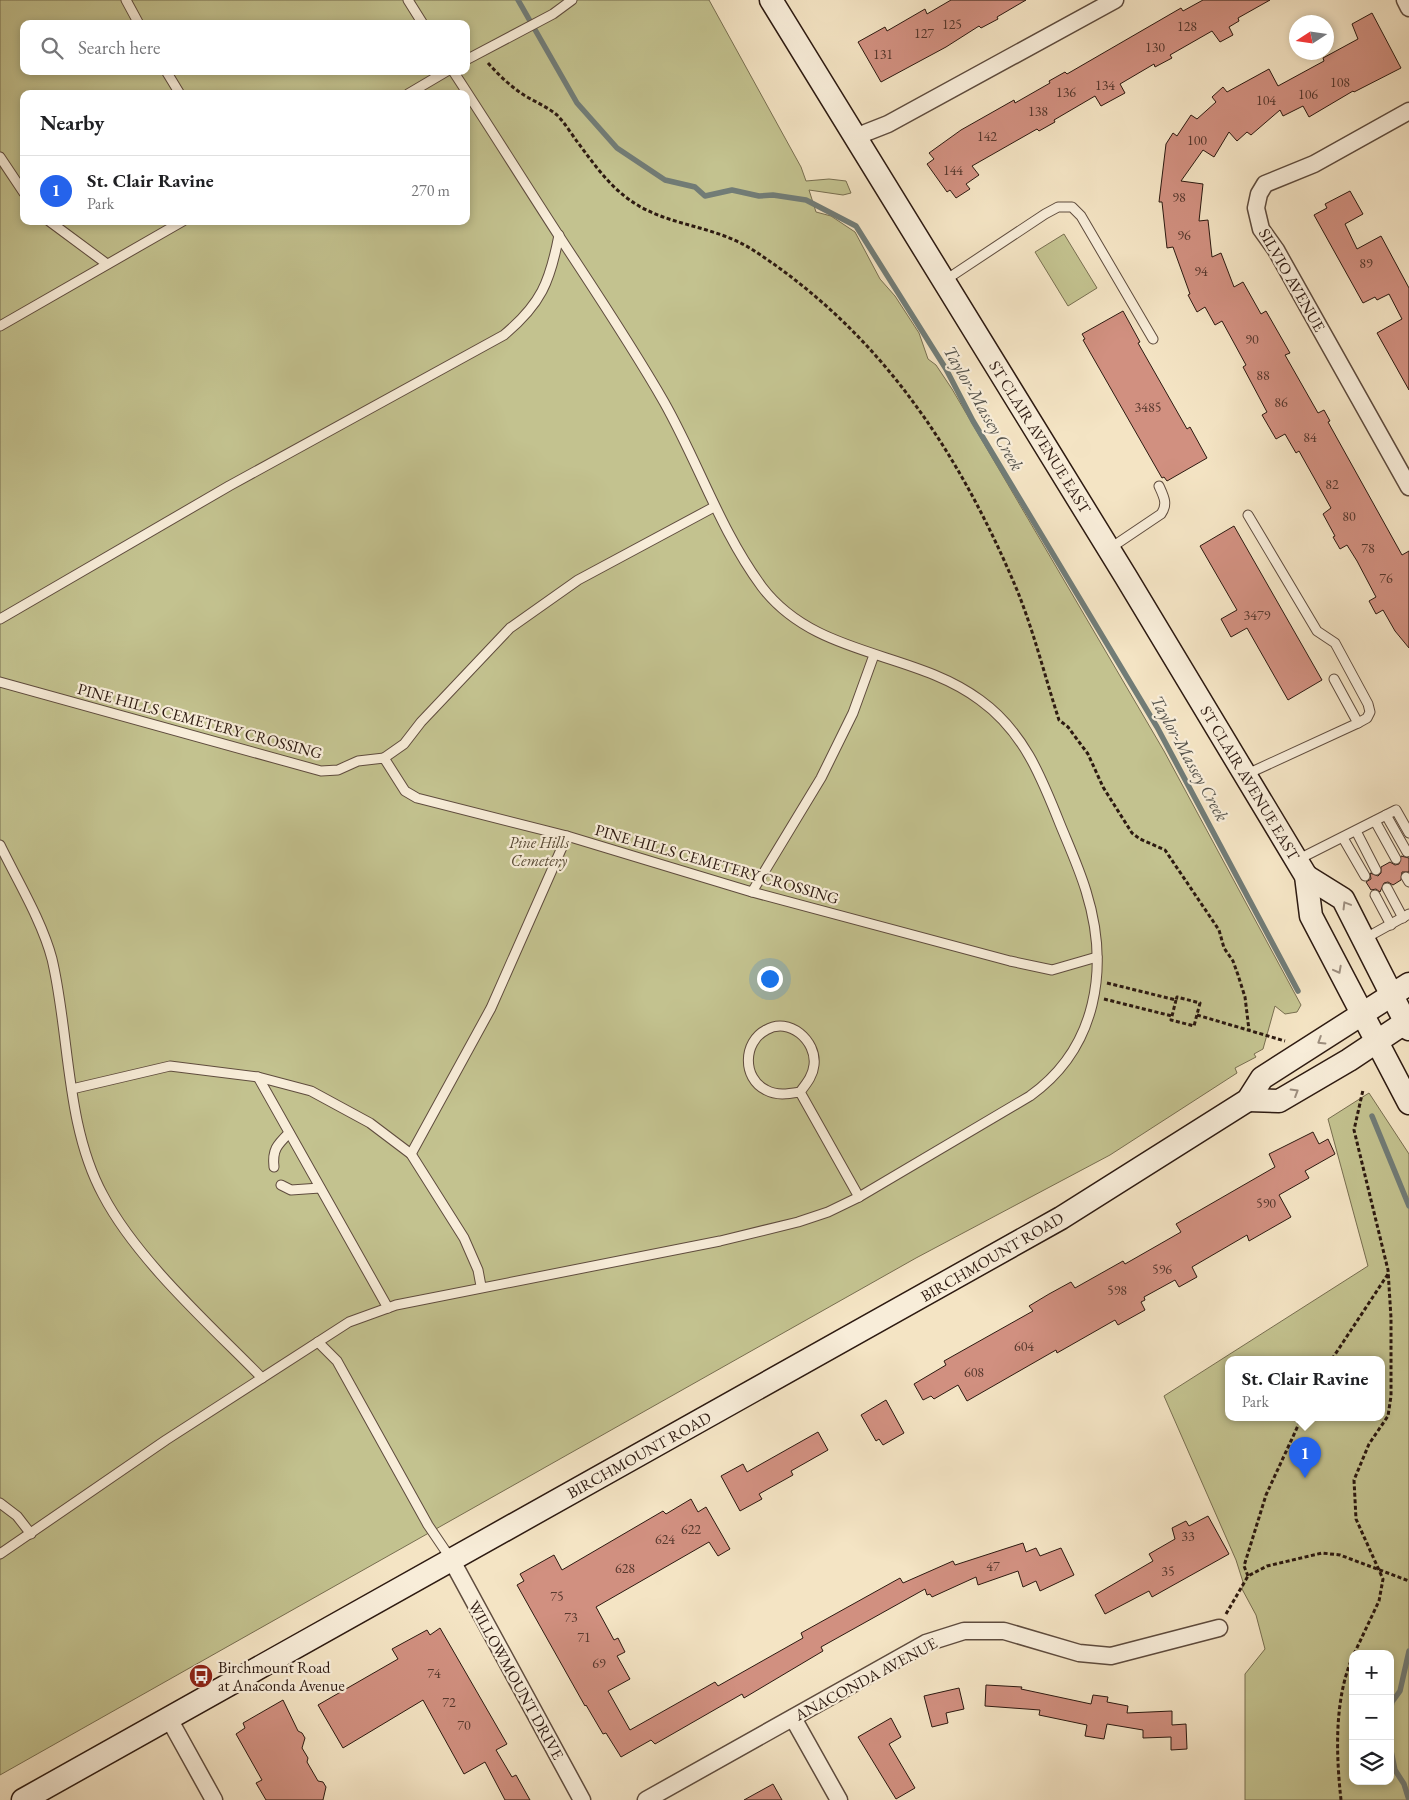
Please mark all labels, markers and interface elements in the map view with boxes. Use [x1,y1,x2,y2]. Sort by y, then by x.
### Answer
house number: 125 [942,15,962,33]
north arrow [1289,15,1334,60]
house number: 128 [1177,17,1197,35]
search box [20,20,470,75]
house number: 127 [914,24,934,42]
icon: search [38,34,66,62]
text: Search here [78,35,160,60]
house number: 130 [1145,38,1165,56]
house number: 131 [873,45,893,63]
house number: 108 [1330,73,1350,91]
house number: 134 [1095,76,1115,94]
house number: 136 [1056,83,1076,101]
house number: 106 [1298,85,1318,103]
house number: 104 [1256,91,1276,109]
house number: 138 [1028,102,1048,120]
text: Nearby [40,109,104,136]
house number: 142 [977,127,997,145]
house number: 100 [1187,131,1207,149]
house number: 144 [943,161,963,179]
text: St. Clair Ravine [87,168,214,193]
text: 1 [52,180,60,201]
text: 270 m [411,180,450,201]
house number: 98 [1172,188,1186,206]
text: Park [87,193,114,214]
street label: SILVIO AVENUE [1254,225,1330,335]
house number: 96 [1177,226,1191,244]
house number: 89 [1359,254,1373,272]
house number: 94 [1194,262,1208,280]
house number: 90 [1245,330,1259,348]
water label: Taylor-Massey Creek [938,341,1029,475]
street label: ST CLAIR AVENUE EAST [984,356,1096,518]
house number: 88 [1256,366,1270,384]
house number: 86 [1274,393,1288,411]
house number: 3485 [1135,398,1161,416]
house number: 84 [1303,428,1317,446]
house number: 82 [1325,475,1339,493]
house number: 80 [1342,507,1356,525]
house number: 78 [1361,539,1375,557]
house number: 76 [1379,569,1393,587]
house number: 3479 [1244,606,1271,624]
street label: PINE HILLS CEMETERY CROSSING [75,678,325,764]
water label: Taylor-Massey Creek [1145,691,1234,826]
street label: ST CLAIR AVENUE EAST [1195,702,1305,864]
street label: PINE HILLS CEMETERY CROSSING [593,819,842,909]
park label: Pine Hills Cemetery [509,832,570,871]
one-way arrow [1342,902,1352,911]
one-way arrow [1332,965,1342,974]
your location [757,966,783,992]
one-way arrow [1317,1034,1326,1044]
one-way arrow [1289,1089,1298,1099]
house number: 590 [1256,1194,1276,1212]
street label: BIRCHMOUNT ROAD [917,1207,1067,1307]
house number: 596 [1152,1260,1172,1278]
house number: 598 [1107,1281,1127,1299]
house number: 604 [1014,1337,1034,1355]
popup [1225,1356,1385,1421]
house number: 608 [964,1363,984,1381]
text: St. Clair Ravine [1242,1366,1368,1391]
text: Park [1242,1391,1269,1412]
street label: BIRCHMOUNT ROAD [563,1407,715,1503]
pin: 1 [1289,1437,1321,1478]
house number: 622 [681,1520,701,1538]
house number: 33 [1181,1527,1195,1545]
house number: 624 [655,1530,675,1548]
house number: 47 [986,1557,1000,1575]
house number: 628 [615,1559,635,1577]
house number: 35 [1161,1562,1175,1580]
house number: 75 [550,1587,564,1605]
street label: WILLOWMOUNT DRIVE [463,1597,569,1763]
house number: 73 [564,1608,578,1626]
house number: 71 [577,1628,591,1646]
street label: ANACONDA AVENUE [790,1633,941,1726]
map controls [1349,1650,1394,1785]
button: + [1349,1650,1394,1695]
house number: 69 [592,1654,606,1672]
place label: Birchmount Road at Anaconda Avenue [218,1657,345,1696]
bus stop icon: Birchmount Road at Anaconda Avenue [188,1663,214,1689]
house number: 74 [427,1664,441,1682]
house number: 72 [442,1693,456,1711]
button: − [1349,1695,1394,1740]
house number: 70 [457,1716,471,1734]
button: layers [1349,1740,1394,1785]

